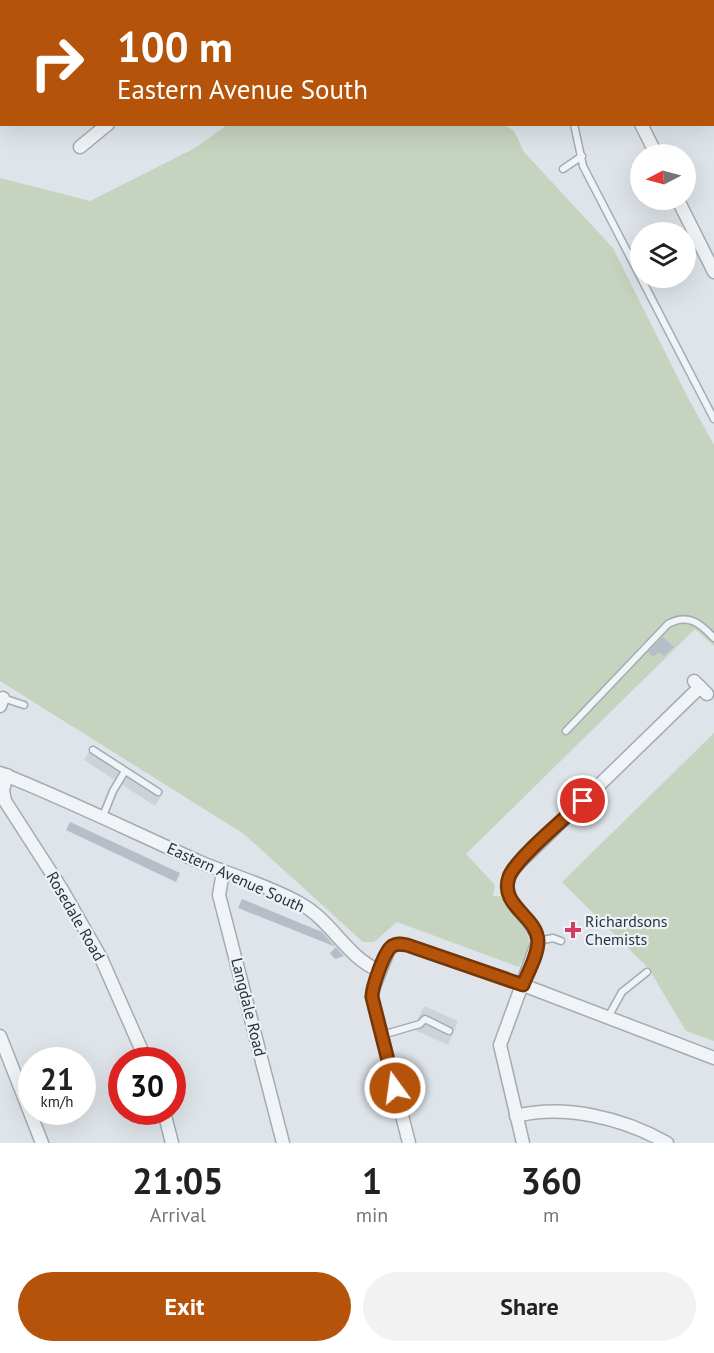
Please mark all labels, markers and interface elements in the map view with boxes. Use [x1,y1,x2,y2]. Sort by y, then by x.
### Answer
text: 100 m [117,19,233,74]
icon: right [18,24,96,102]
text: Eastern Avenue South [117,72,368,106]
north arrow [630,144,696,210]
map controls [630,144,696,288]
button: layers [630,222,696,288]
pin [557,775,608,826]
icon: arrive [566,784,599,817]
street label: Eastern Avenue South [164,838,308,916]
street label: Rosedale Road [42,868,110,964]
place label: Richardsons Chemists [585,911,668,949]
marker: Richardsons Chemists [566,923,580,937]
street label: Langdale Road [227,956,271,1058]
speed limit sign: 30 [108,1047,186,1125]
position arrow [363,1056,427,1120]
text: 21 [40,1059,74,1098]
text: km/h [41,1092,73,1111]
text: 21:05 [132,1157,224,1204]
text: 1 [362,1157,382,1204]
text: 360 [521,1157,582,1204]
text: Arrival [150,1202,206,1228]
text: min [356,1202,388,1228]
text: m [543,1202,559,1228]
button: Exit [18,1272,351,1341]
button: Share [363,1272,696,1341]

